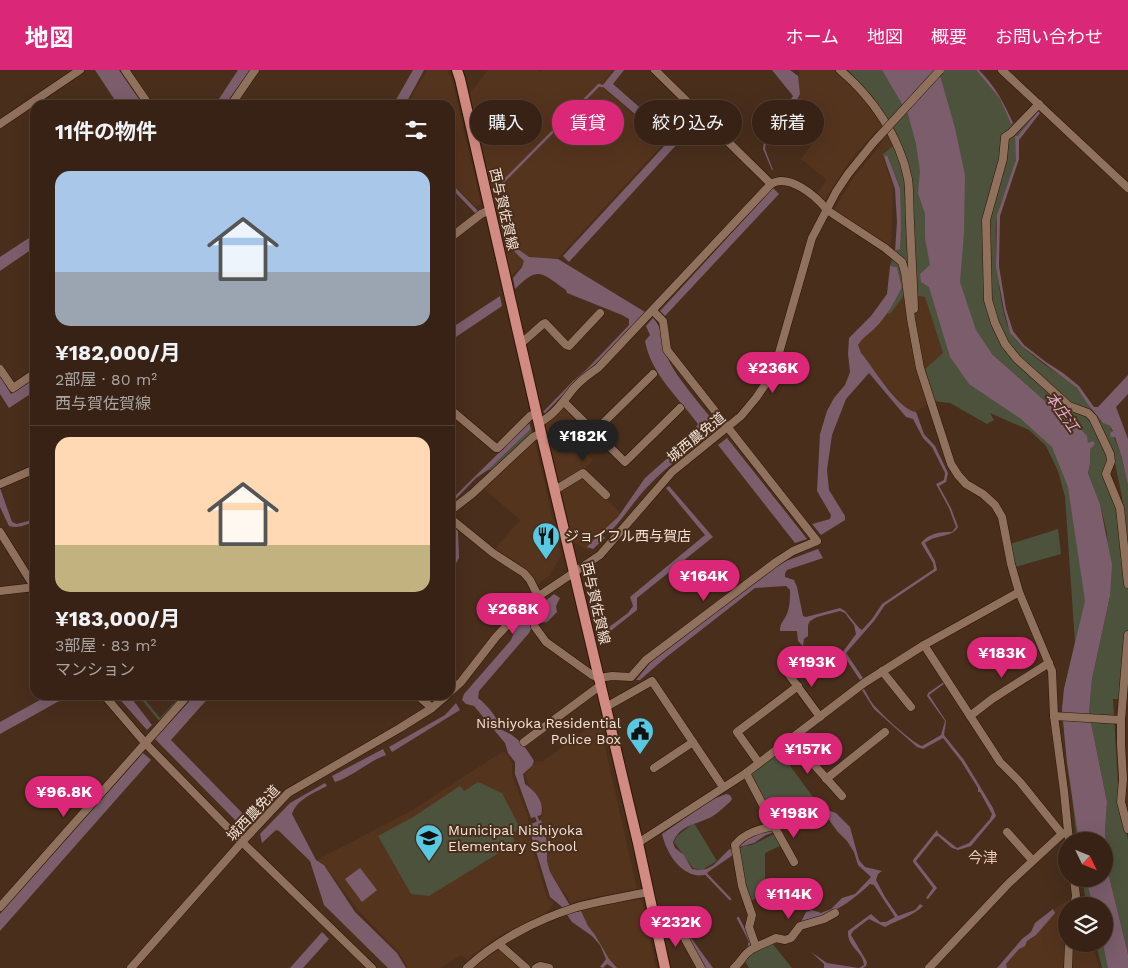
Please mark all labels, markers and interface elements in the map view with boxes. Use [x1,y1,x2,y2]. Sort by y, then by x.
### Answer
text: 地図 [25,24,73,52]
text: ホーム [786,26,839,47]
text: 地図 [867,26,903,47]
text: 概要 [931,26,967,47]
text: お問い合わせ [995,26,1103,47]
chip: 購入 [470,100,542,145]
chip: 賃貸 [552,100,624,145]
chip: 絞り込み [634,100,742,145]
chip: 新着 [752,100,824,145]
icon: filters [402,116,430,144]
text: 11件の物件 [55,119,157,144]
street label: 西与賀佐賀線 [487,166,521,252]
icon: home [198,204,288,294]
text: ¥182,000/月 [55,340,181,365]
pin: ¥236K [738,352,808,394]
text: ¥236K [748,358,798,377]
text: 2部屋 · 80 m² [55,370,157,389]
water label: 本庄江 [1041,389,1084,437]
text: 西与賀佐賀線 [55,394,151,413]
street label: 城西農免道 [664,409,728,465]
pin: ¥182K [548,420,618,462]
text: ¥182K [559,426,607,445]
icon: home [198,469,288,559]
restaurant icon: ジョイフル西与賀店 [531,521,561,560]
place label: ジョイフル西与賀店 [565,528,691,544]
street label: 西与賀佐賀線 [579,560,613,646]
pin: ¥164K [669,560,739,602]
text: ¥164K [680,566,728,585]
pin: ¥268K [478,592,548,635]
text: ¥268K [487,599,539,618]
text: ¥183,000/月 [55,606,180,631]
text: 3部屋 · 83 m² [55,636,156,655]
pin: ¥183K [967,636,1037,679]
text: ¥183K [978,643,1026,662]
pin: ¥193K [777,646,847,688]
text: ¥193K [788,652,836,671]
text: マンション [55,660,135,679]
place label: Nishiyoka Residential Police Box [476,715,622,747]
public building icon: Nishiyoka Residential Police Box [625,716,655,755]
pin: ¥157K [773,732,843,775]
text: ¥157K [784,739,832,758]
pin: ¥96.8K [23,776,105,818]
text: ¥96.8K [36,782,92,801]
street label: 城西農免道 [223,782,283,844]
pin: ¥198K [759,796,829,839]
text: ¥198K [770,803,818,822]
place label: Municipal Nishiyoka Elementary School [448,822,583,854]
school or university icon: Municipal Nishiyoka Elementary School [414,823,444,862]
north arrow [1058,832,1112,888]
map controls [1058,832,1113,952]
district label: 今津 [968,849,998,867]
pin: ¥114K [754,878,824,920]
text: ¥114K [766,884,812,903]
button: layers [1058,897,1113,952]
pin: ¥232K [641,906,711,948]
text: ¥232K [651,912,701,931]

